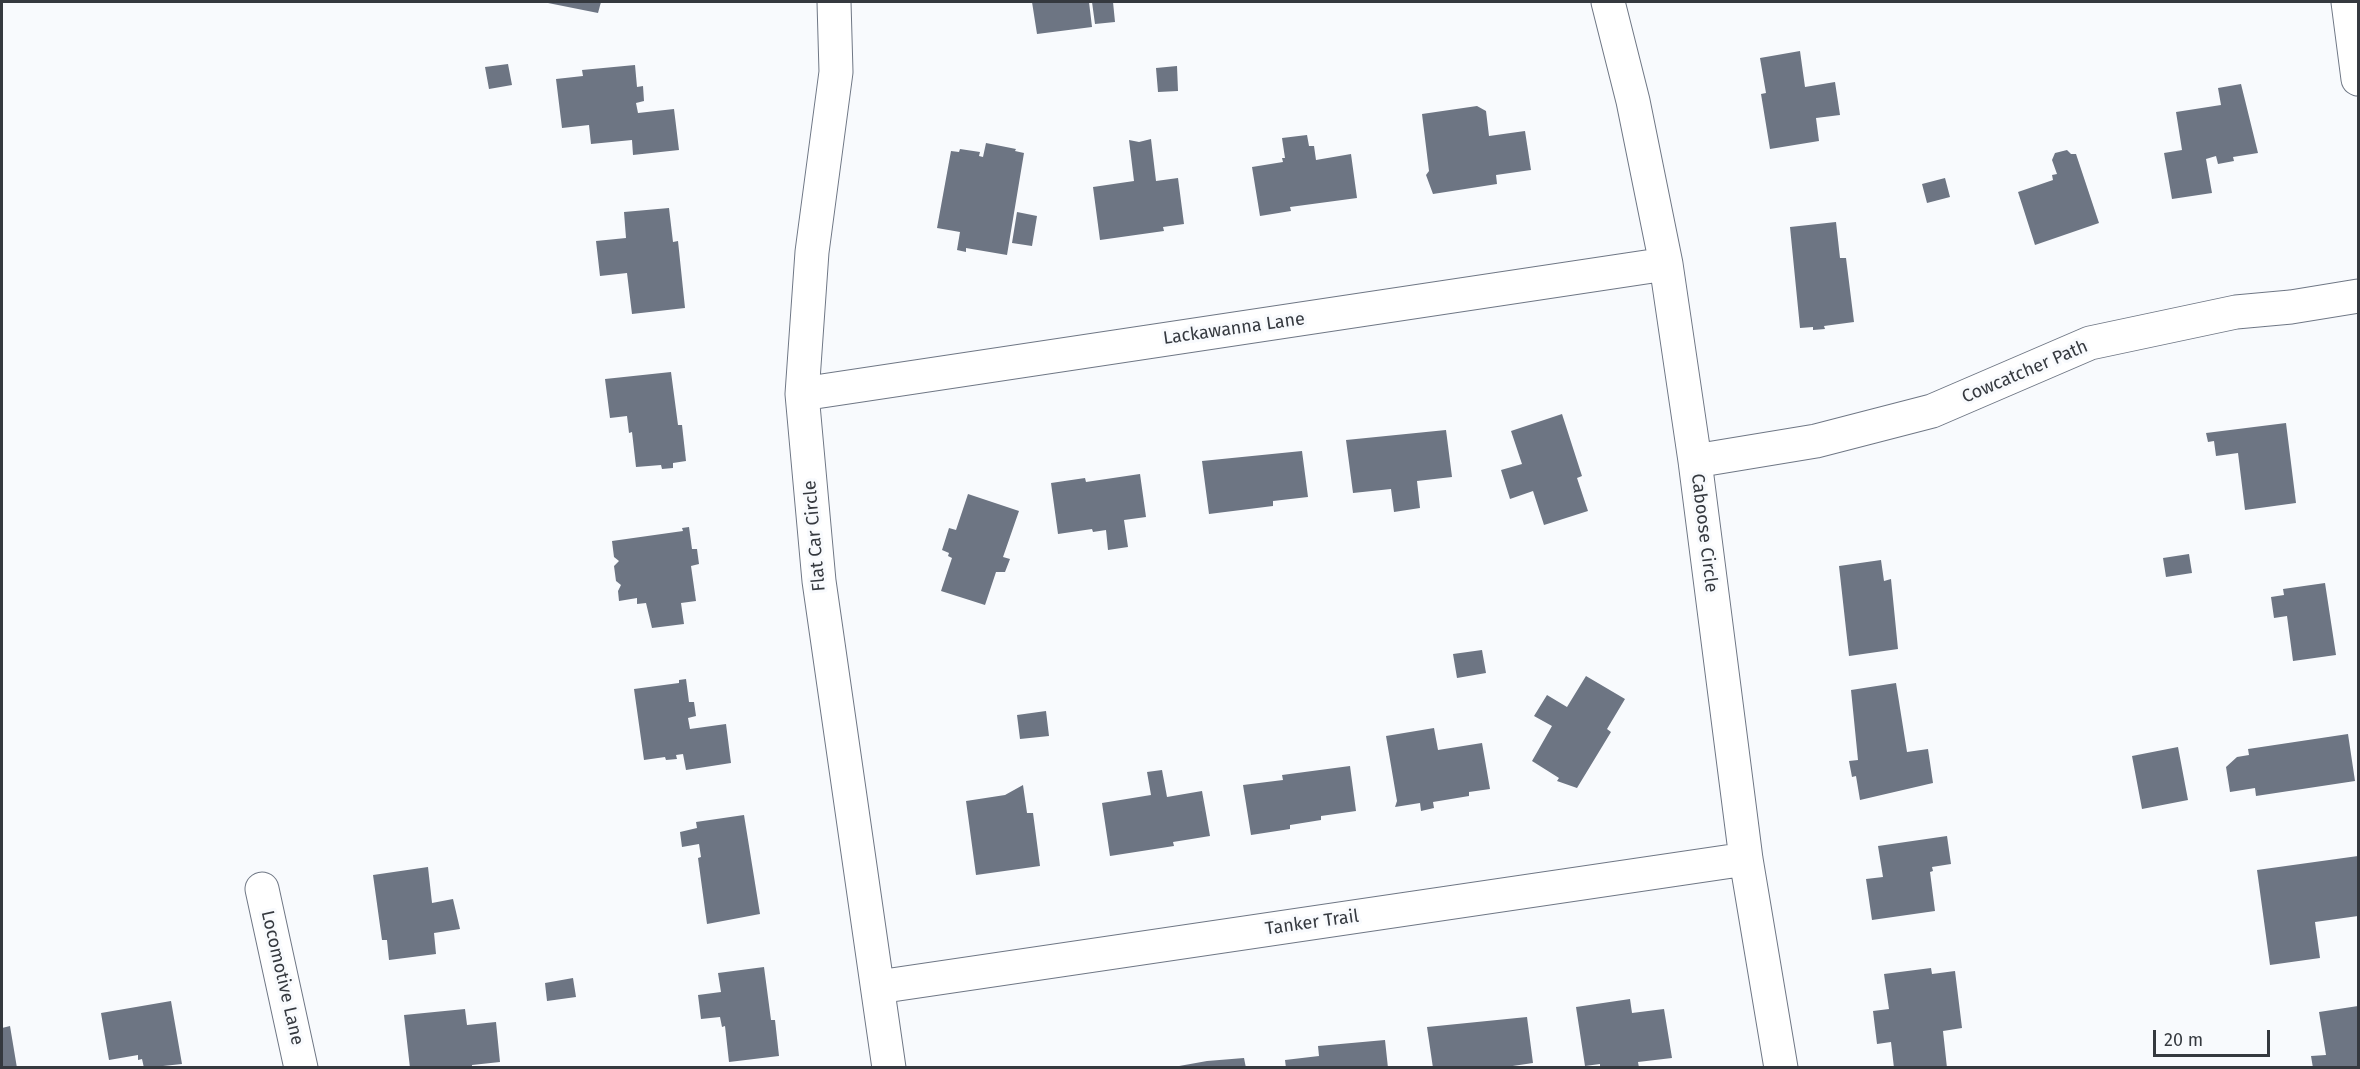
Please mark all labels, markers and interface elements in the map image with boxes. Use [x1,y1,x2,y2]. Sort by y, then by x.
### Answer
street label: Lackawanna Lane [1162,308,1306,350]
street label: Cowcatcher Path [1959,336,2091,408]
street label: Caboose Circle [1686,472,1722,594]
street label: Flat Car Circle [799,480,831,592]
street label: Tanker Trail [1264,906,1360,940]
street label: Locomotive Lane [256,909,308,1047]
scale bar [2156,1018,2273,1056]
text: 20 m [2164,1029,2203,1051]

